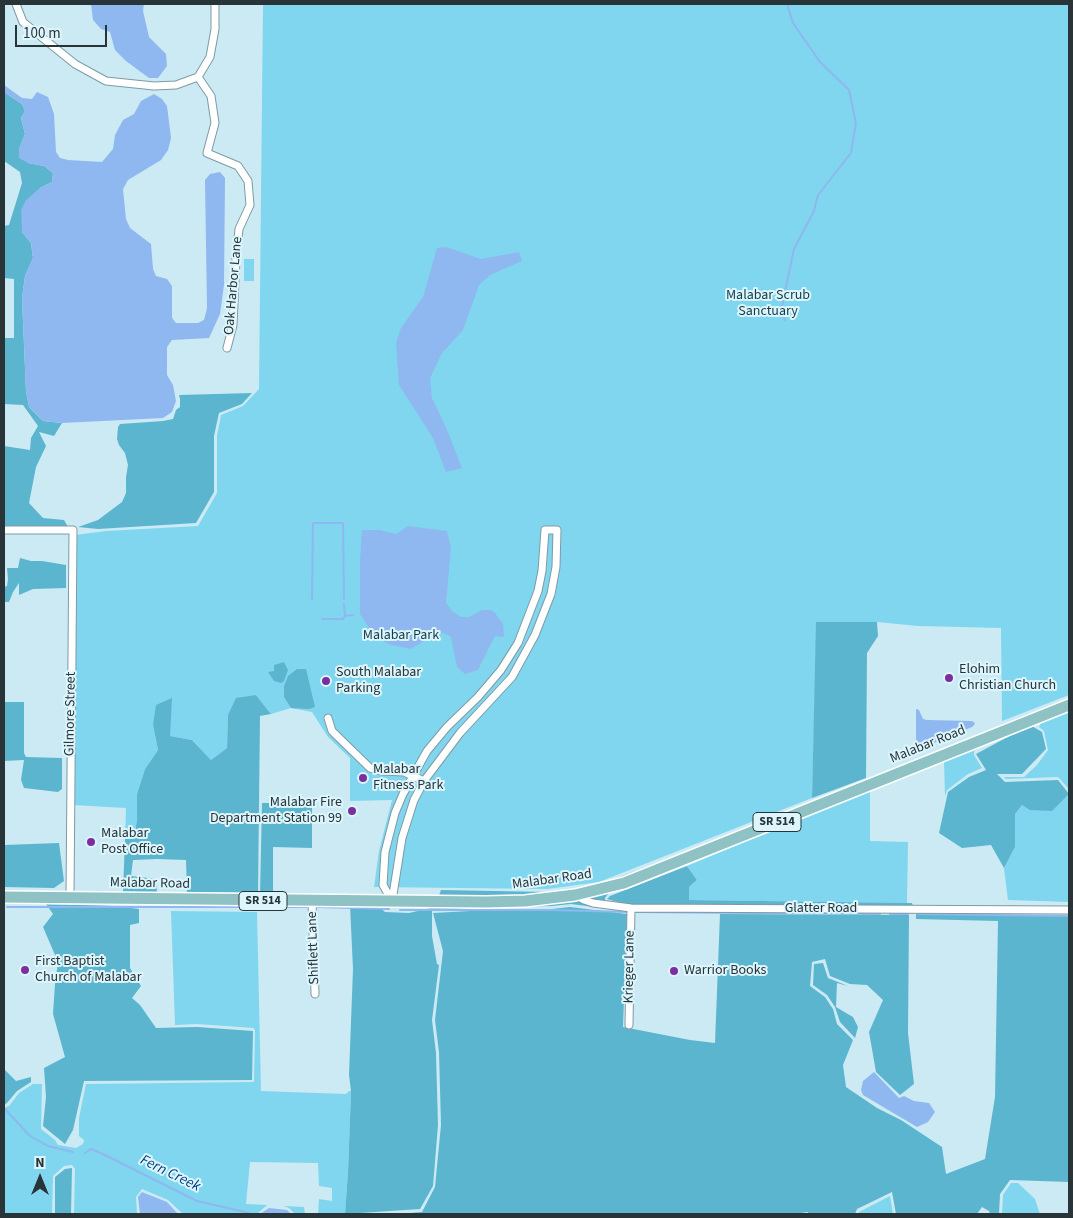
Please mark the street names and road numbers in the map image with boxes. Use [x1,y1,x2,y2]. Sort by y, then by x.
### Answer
street label: Oak Harbor Lane [221,236,247,336]
street label: Gilmore Street [62,672,80,756]
street label: Malabar Road [888,722,968,768]
road number: SR 514 [753,812,801,832]
street label: Malabar Road [511,866,593,894]
street label: Malabar Road [110,875,190,893]
road number: SR 514 [239,891,287,910]
street label: Glatter Road [785,901,857,917]
street label: Shiflett Lane [304,911,324,985]
street label: Krieger Lane [621,930,639,1004]

